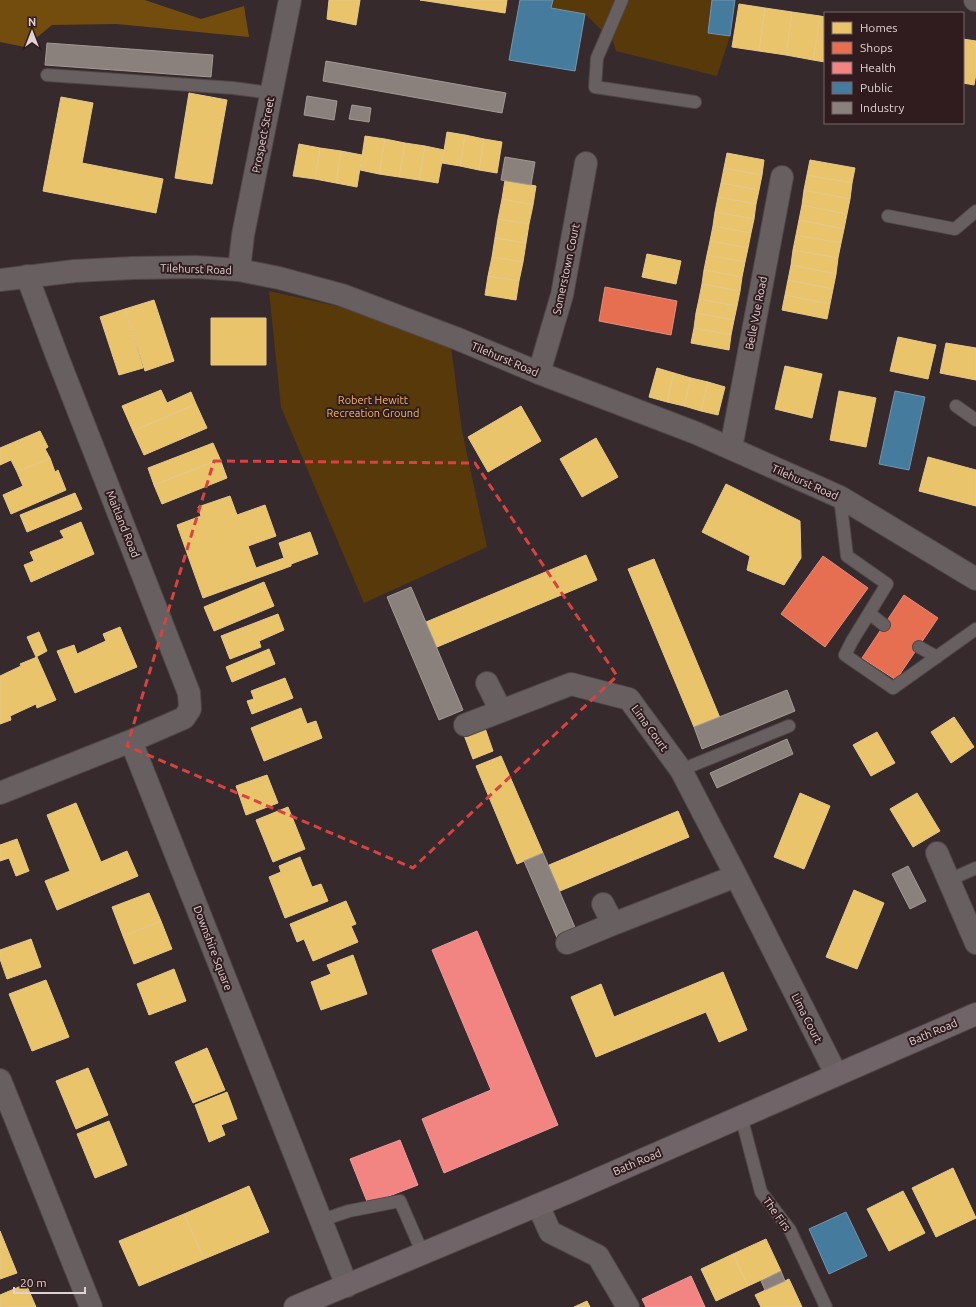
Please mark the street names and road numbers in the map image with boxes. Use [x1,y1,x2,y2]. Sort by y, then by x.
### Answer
street label: Prospect Street [250,95,276,174]
street label: Somerstown Court [550,222,582,316]
street label: Tilehurst Road [160,262,232,276]
street label: Belle Vue Road [743,275,769,351]
street label: Tilehurst Road [470,339,540,379]
street label: Tilehurst Road [770,462,840,502]
street label: Maitland Road [104,489,142,559]
street label: Lima Court [629,703,671,754]
street label: Downshire Square [191,904,235,992]
street label: Lima Court [789,991,825,1045]
street label: Bath Road [907,1016,959,1048]
street label: Bath Road [611,1146,663,1178]
street label: The Firs [761,1195,793,1233]

